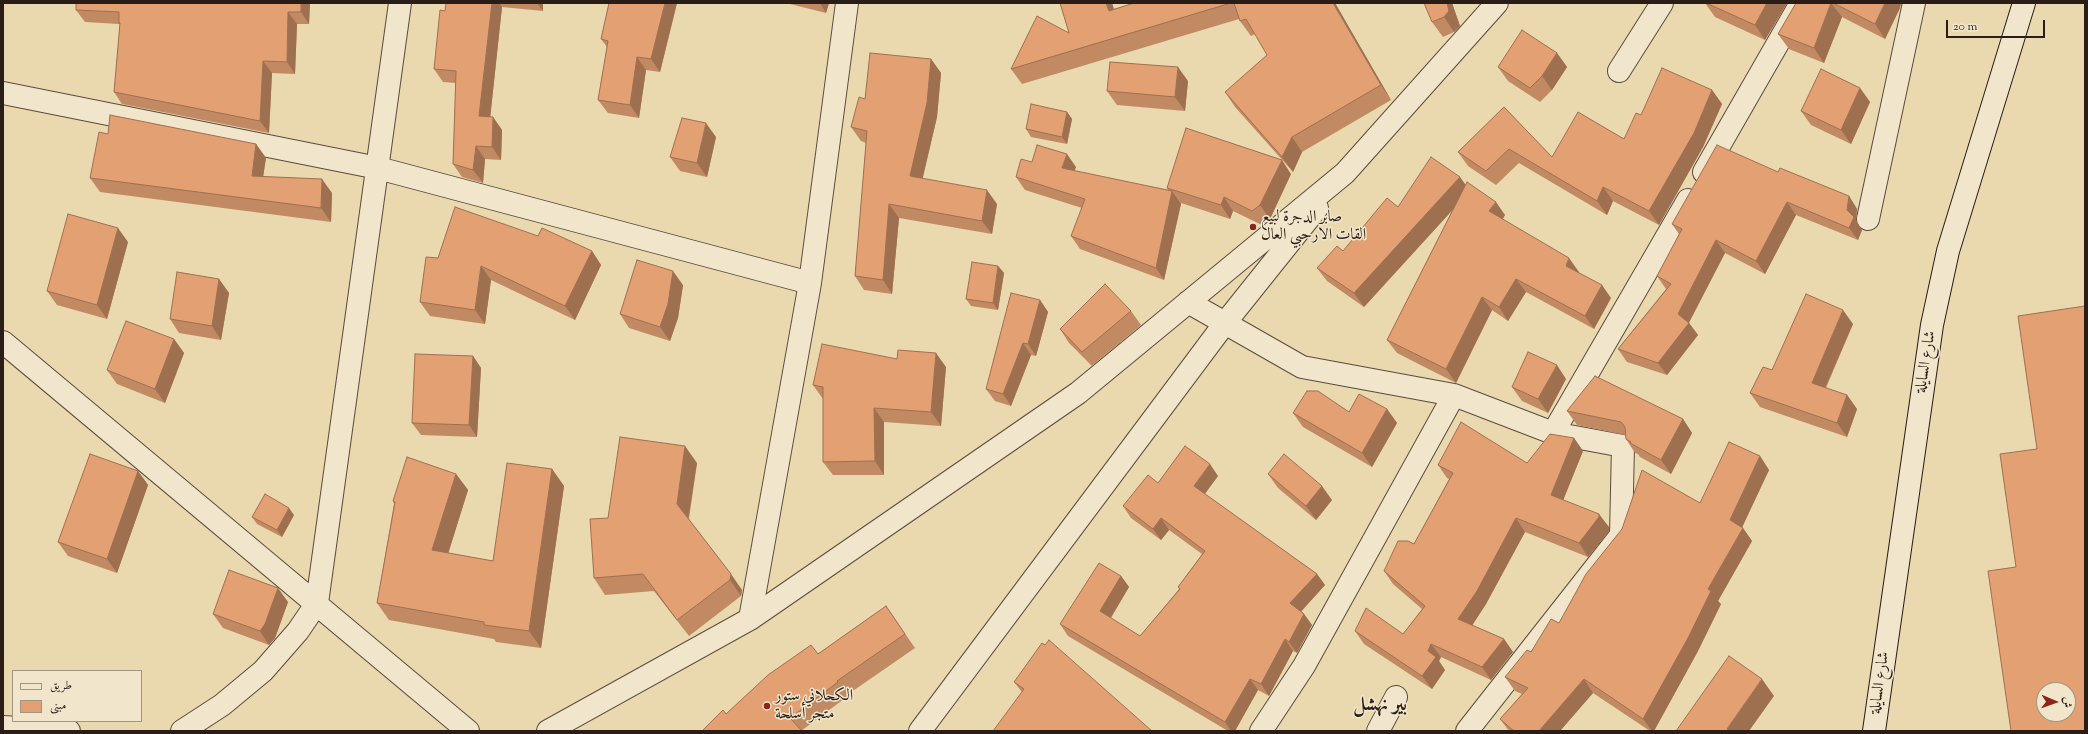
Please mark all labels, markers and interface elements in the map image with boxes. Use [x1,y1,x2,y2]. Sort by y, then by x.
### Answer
scale bar [1948,12,2047,38]
text: 20 m [1953,18,1977,36]
place label: صابر الدجرة لبيع القات الارحبي العال [1261,208,1366,246]
marker: صابر الدجرة لبيع القات الارحبي العال [1248,222,1258,232]
street label: شارع السايلة [1913,330,1941,394]
street label: شارع السايلة [1867,651,1895,715]
legend [12,670,142,722]
text: طريق [50,677,72,695]
north arrow [2036,682,2076,722]
place label: الكحلاني ستور متجر أسلحة [775,687,853,725]
district label: بير نهشل [1353,695,1407,719]
text: مبنى [50,697,66,715]
text: ش [2059,697,2075,708]
marker: الكحلاني ستور متجر أسلحة [762,701,772,711]

